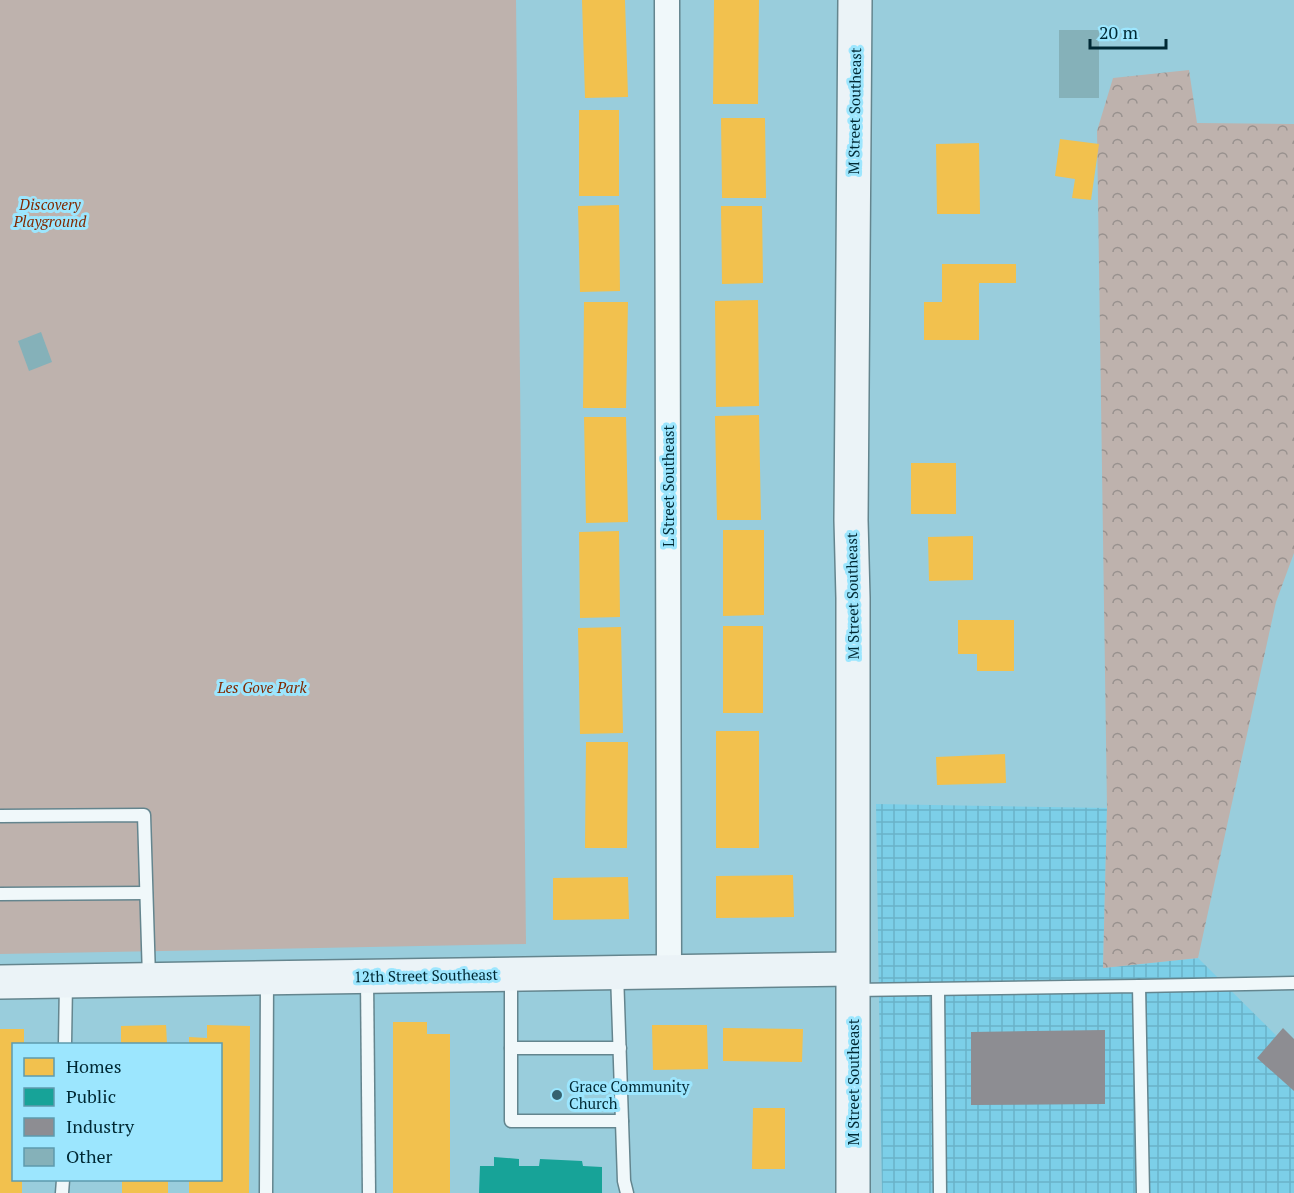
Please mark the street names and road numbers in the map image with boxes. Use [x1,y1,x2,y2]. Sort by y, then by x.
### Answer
street label: M Street Southeast [843,47,865,175]
street label: L Street Southeast [658,425,678,547]
street label: M Street Southeast [841,532,863,660]
street label: 12th Street Southeast [354,964,499,986]
street label: M Street Southeast [843,1018,863,1145]

